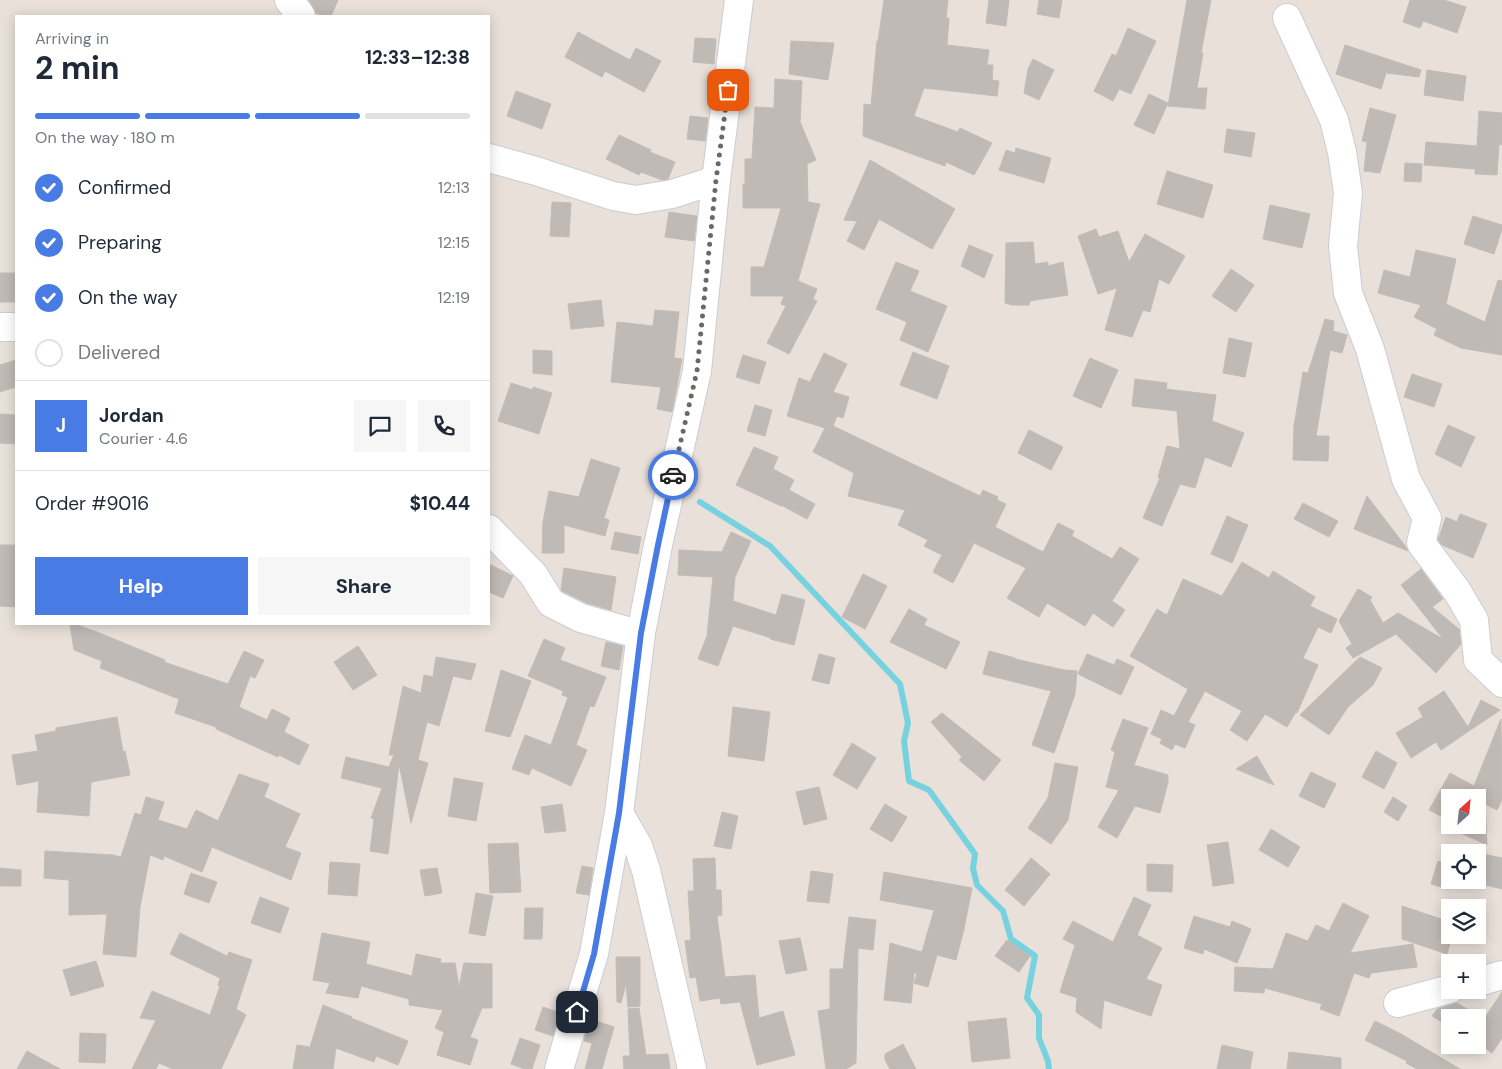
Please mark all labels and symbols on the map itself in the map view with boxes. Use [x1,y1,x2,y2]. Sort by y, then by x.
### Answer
pin [707,69,749,111]
courier [648,450,698,500]
north arrow [1441,789,1486,834]
pin [556,991,598,1033]

